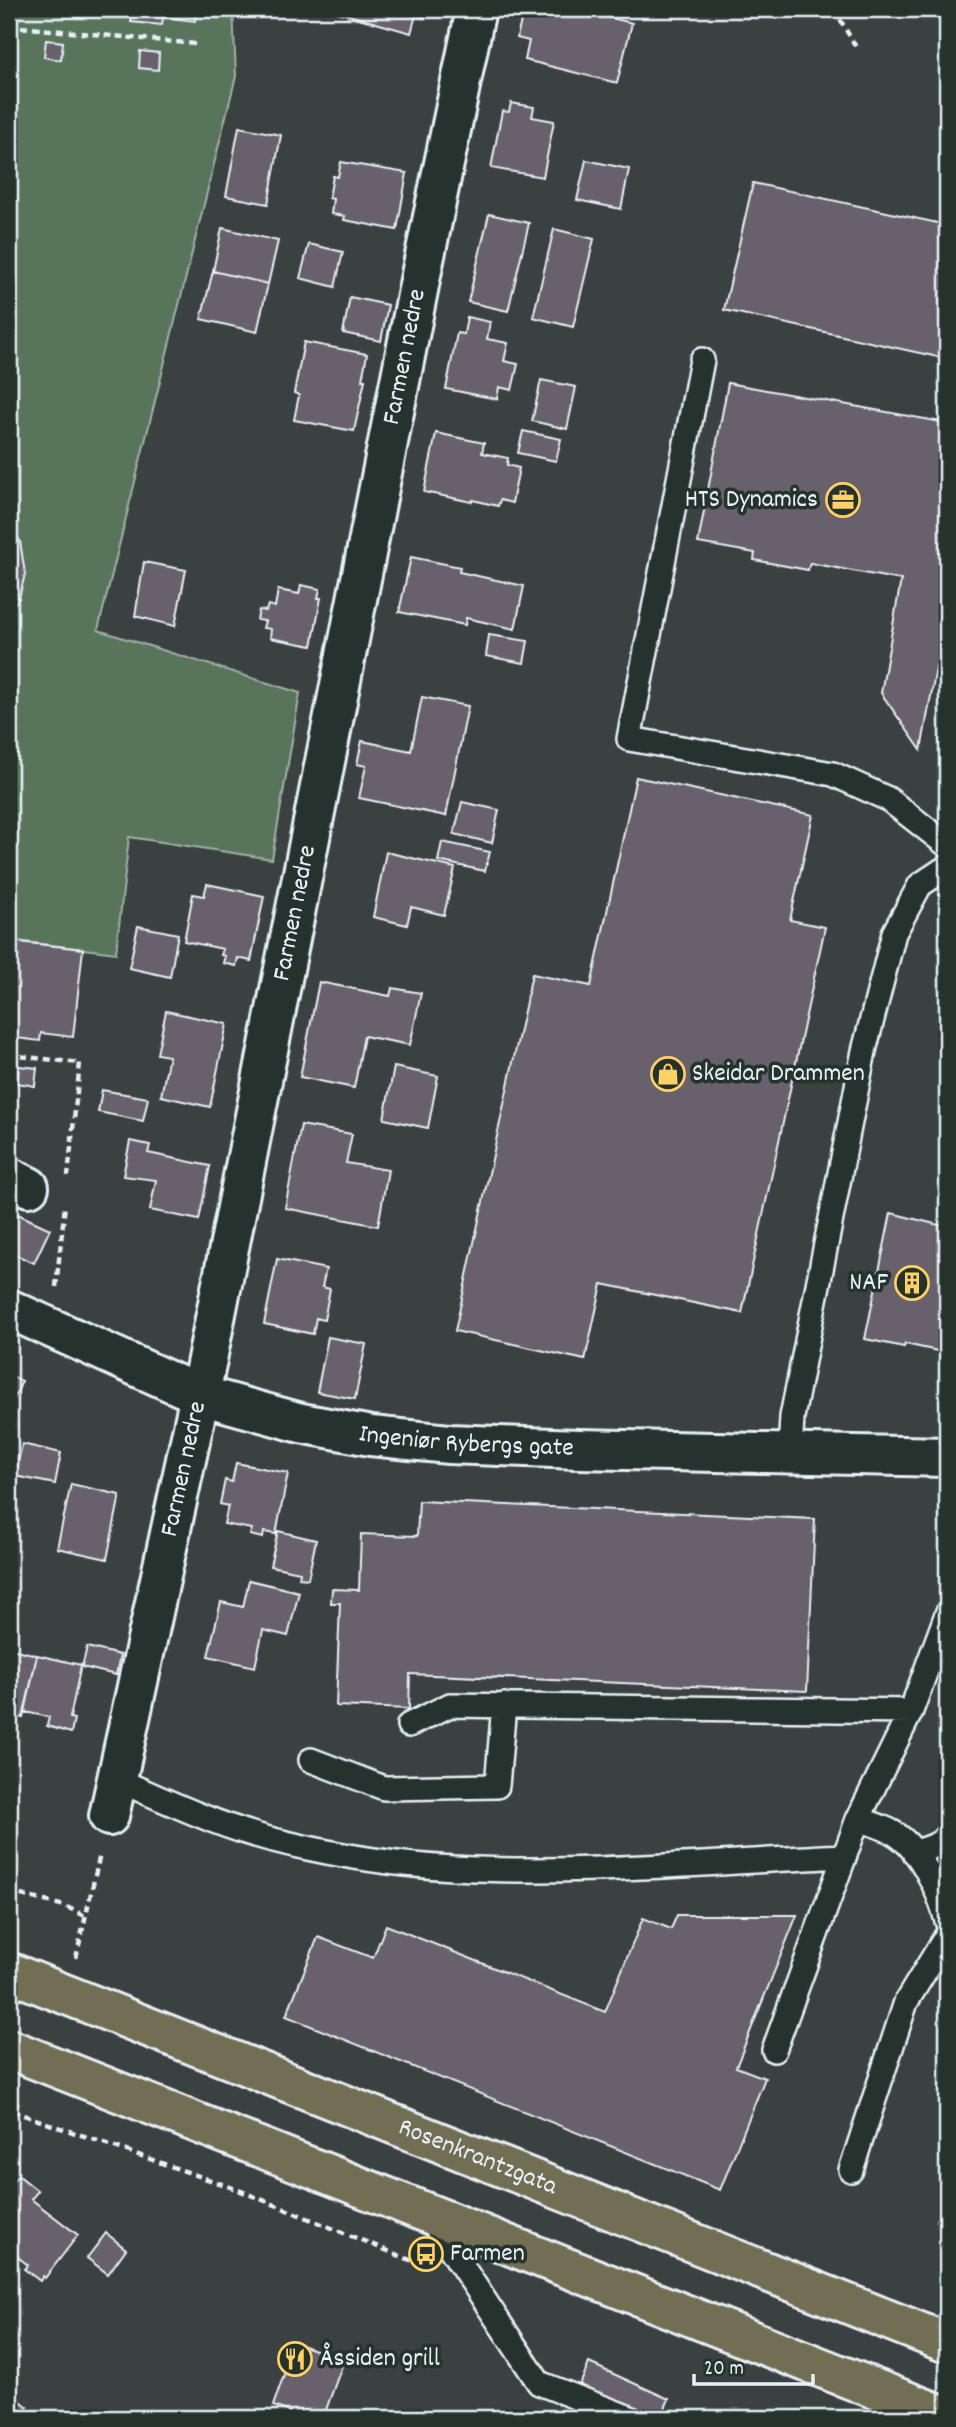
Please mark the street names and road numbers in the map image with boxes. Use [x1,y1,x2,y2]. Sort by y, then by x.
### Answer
street label: Farmen nedre [373,286,436,428]
street label: Farmen nedre [264,842,327,984]
street label: Farmen nedre [151,1398,217,1540]
street label: Ingeniør Rybergs gate [356,1416,574,1467]
street label: Rosenkrantzgata [393,2109,563,2206]

